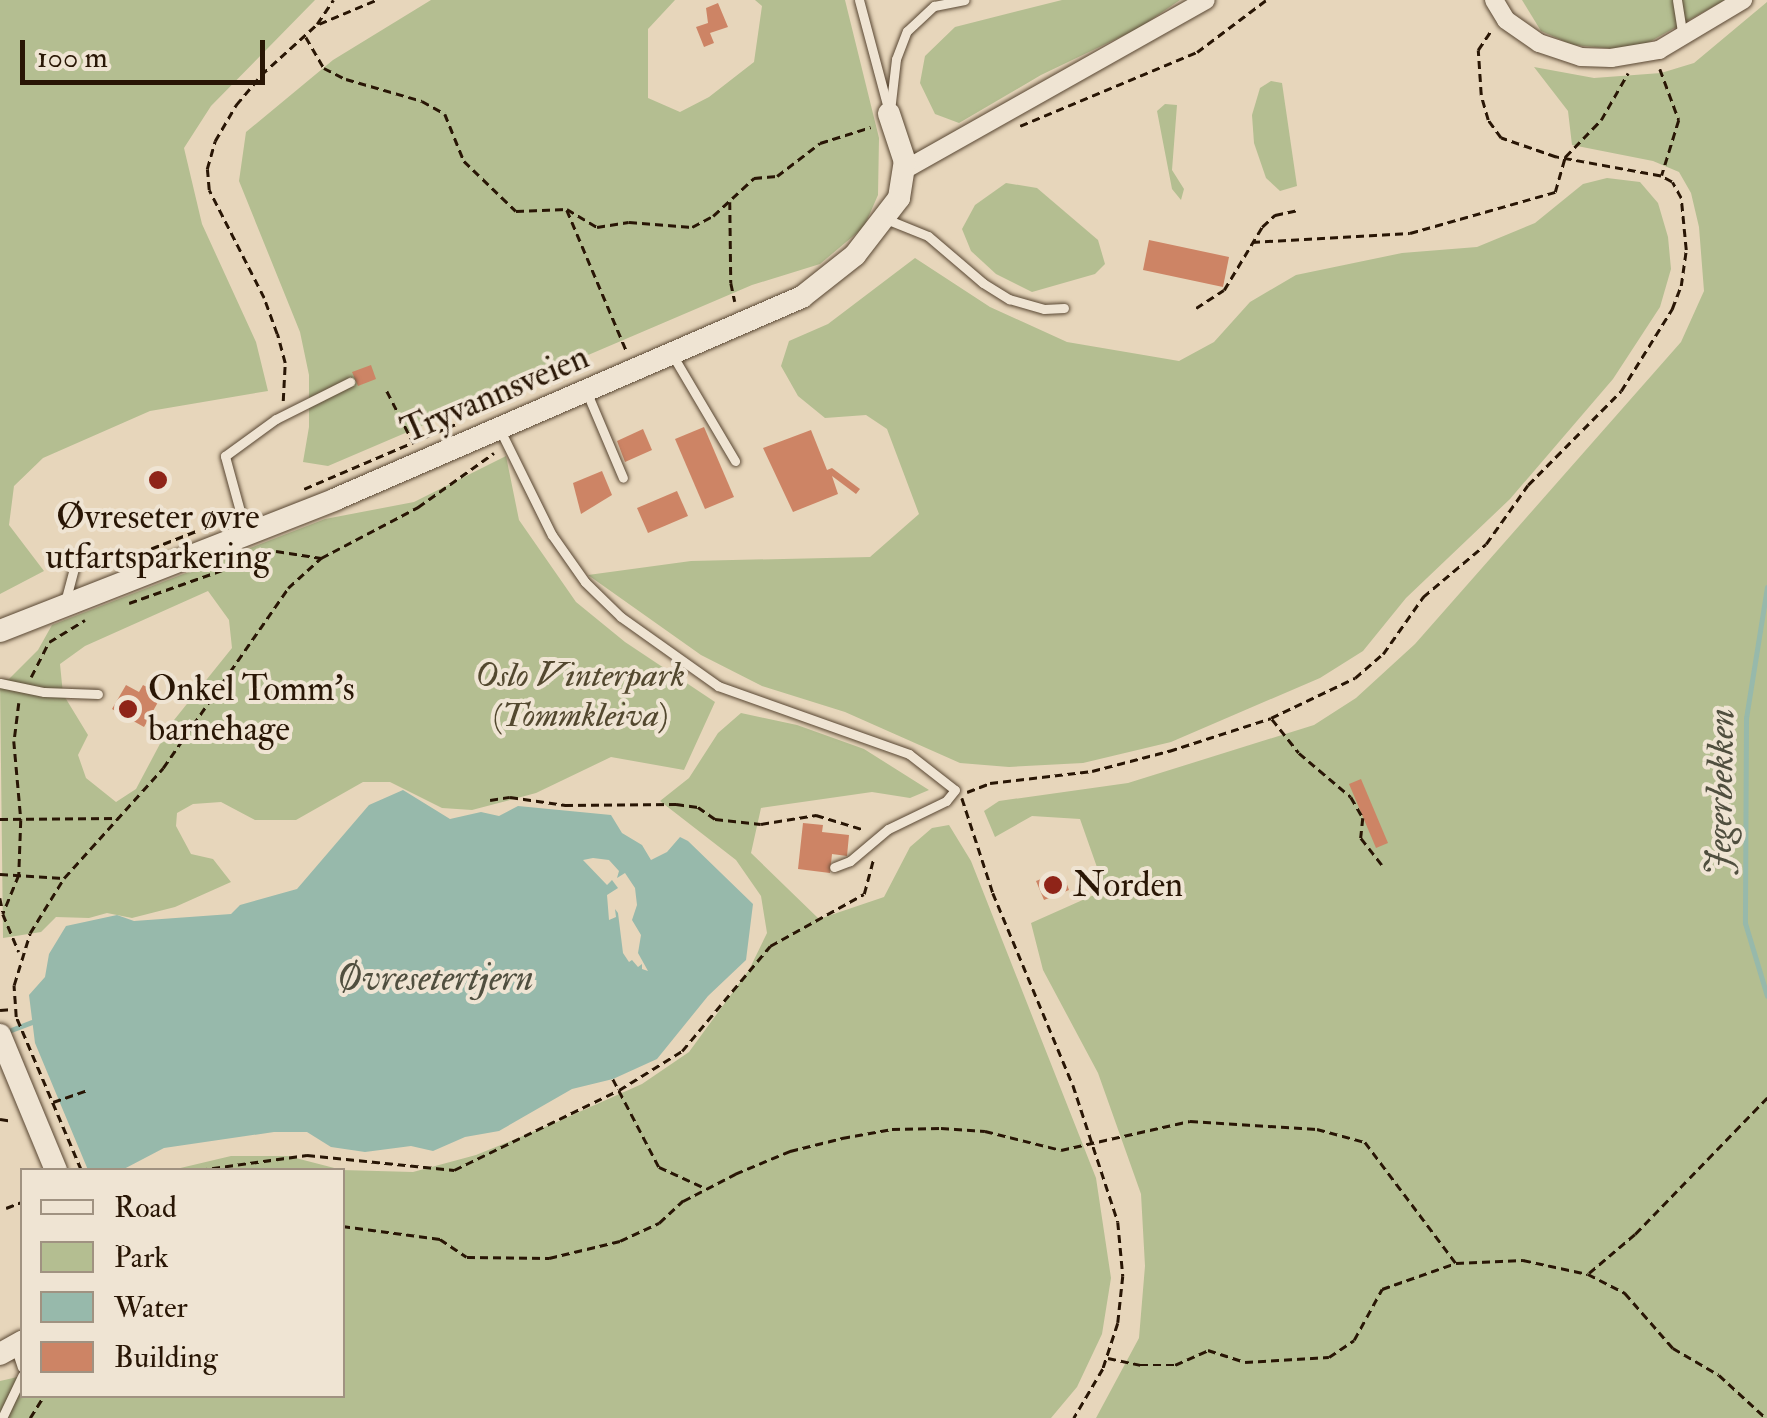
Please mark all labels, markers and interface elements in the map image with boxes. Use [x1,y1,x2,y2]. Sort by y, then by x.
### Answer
scale bar [25,20,270,82]
text: 100 m [37,39,108,76]
street label: Tryvannsveien [395,336,595,452]
marker: Øvreseter øvre utfartsparkering [147,469,169,491]
place label: Øvreseter øvre utfartsparkering [46,496,270,578]
park label: Oslo Vinterpark (Tommkleiva) [475,654,685,736]
place label: Onkel Tomm's barnehage [148,668,355,750]
marker: Onkel Tomm's barnehage [117,698,139,720]
water label: Jegerbekken [1697,708,1745,876]
place label: Norden [1073,864,1183,906]
marker: Norden [1042,874,1064,896]
water label: Øvresetertjern [336,956,534,1002]
legend [20,1168,345,1398]
text: Road [114,1189,177,1226]
text: Park [114,1239,169,1276]
text: Water [114,1289,188,1326]
text: Building [114,1339,218,1376]

